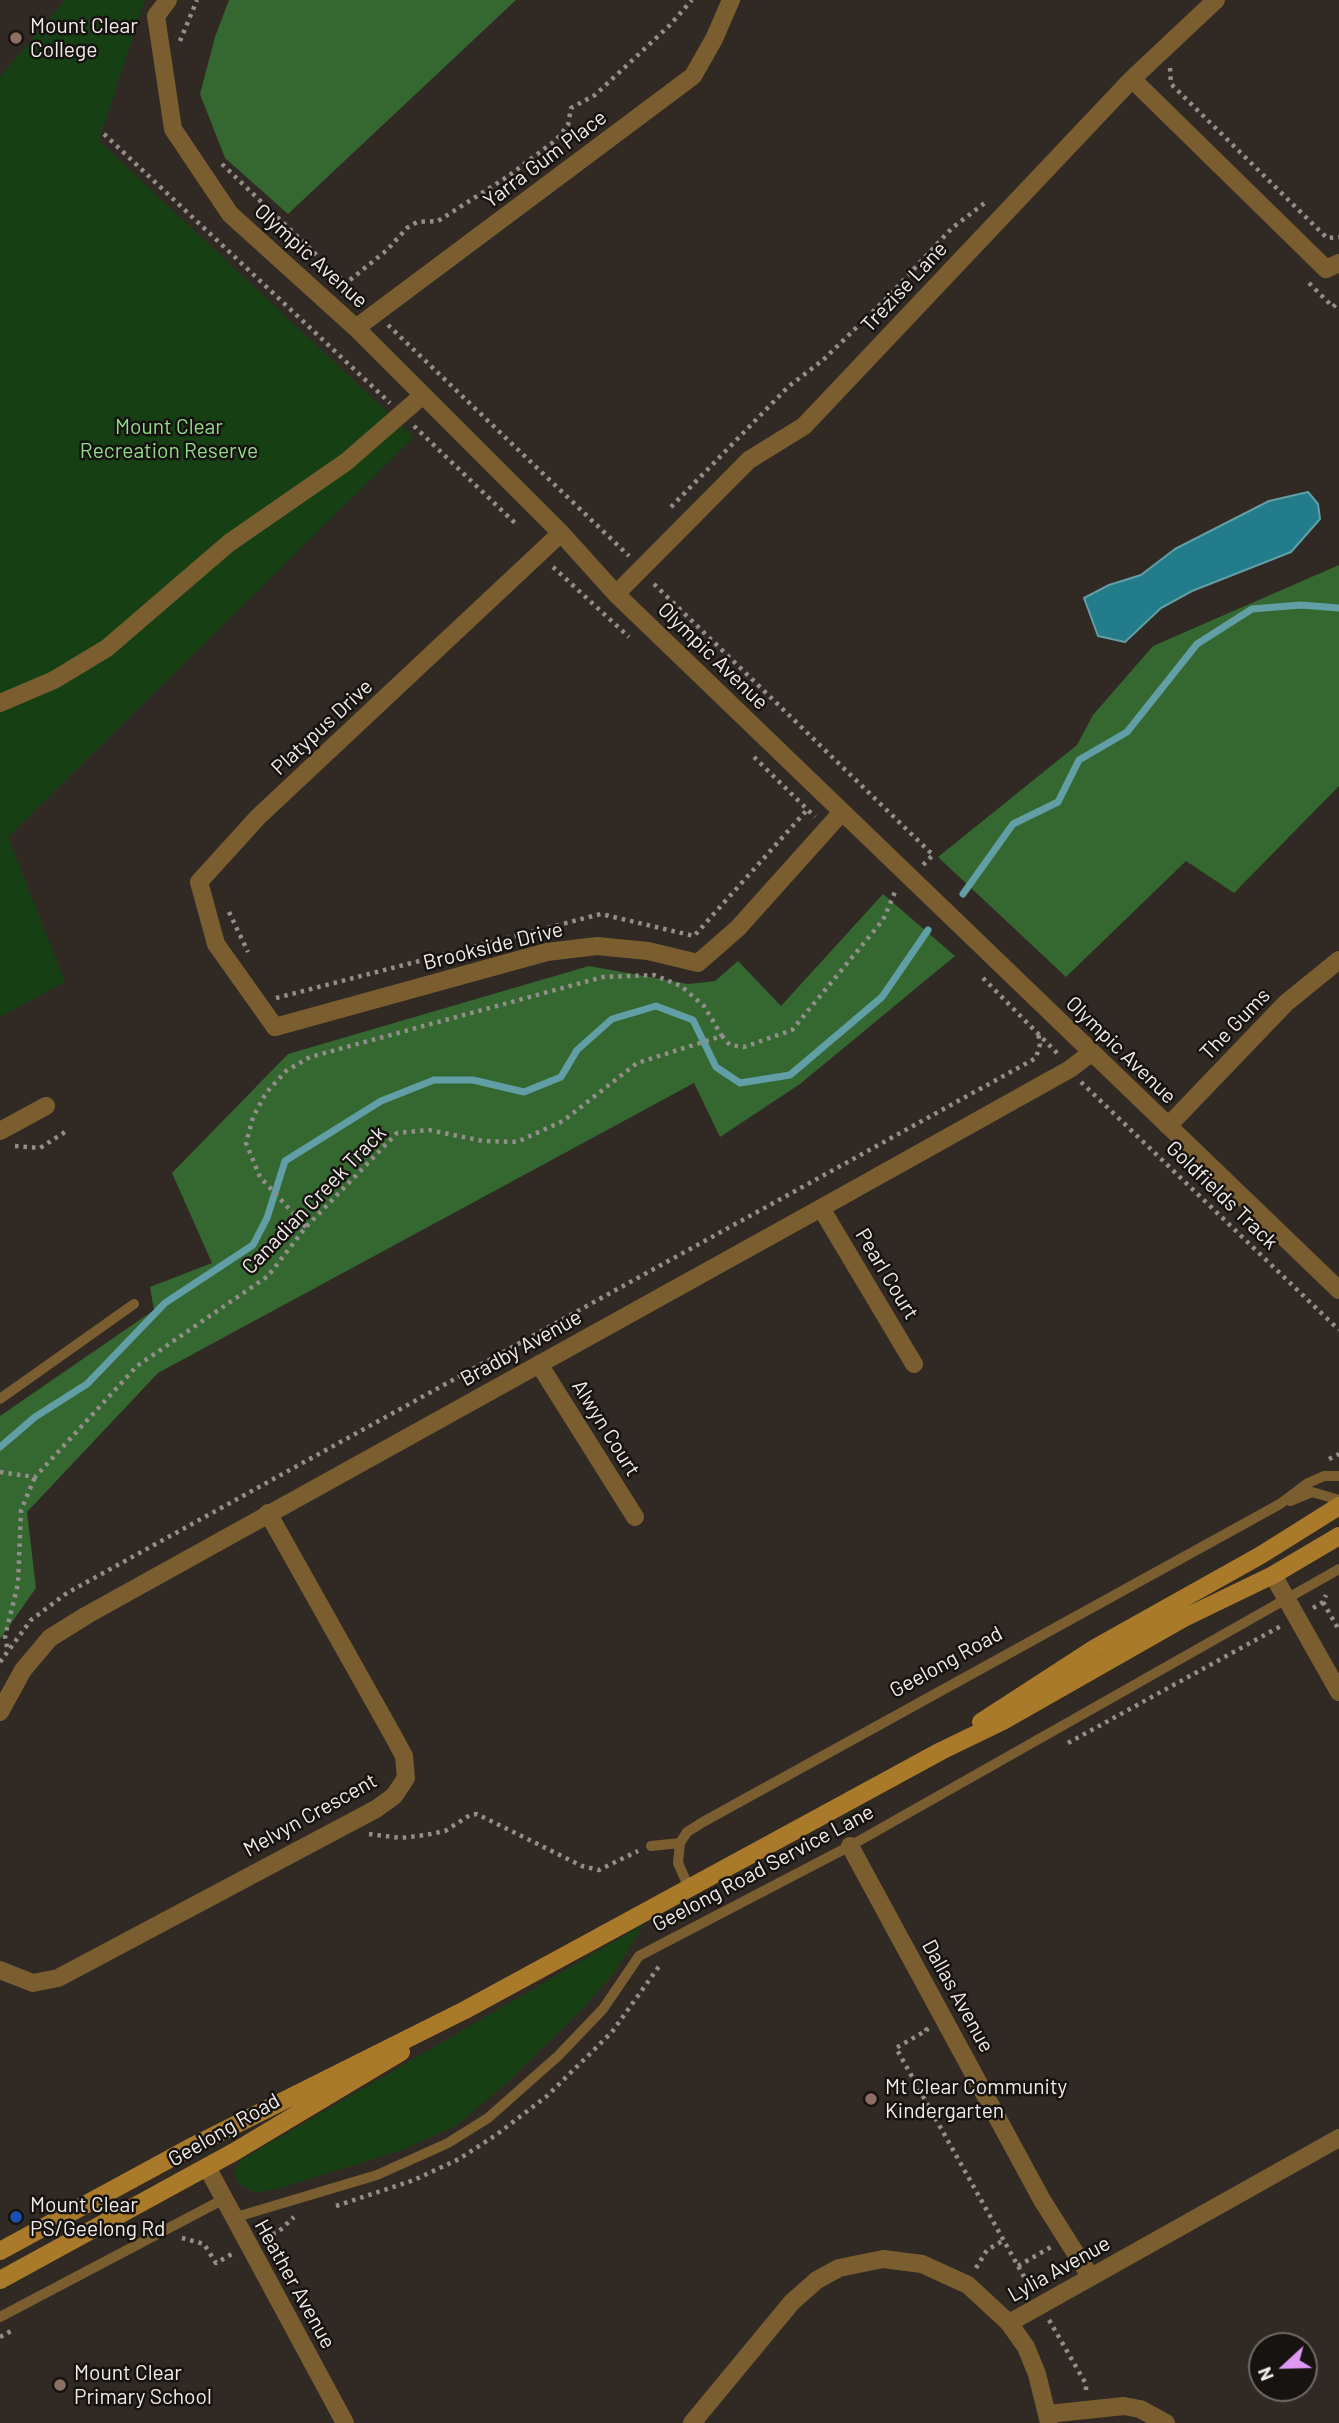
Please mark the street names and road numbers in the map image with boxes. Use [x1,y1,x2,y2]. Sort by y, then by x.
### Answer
street label: Yarra Gum Place [478,105,612,213]
street label: Olympic Avenue [249,199,373,313]
street label: Trezise Lane [856,236,952,338]
street label: Olympic Avenue [653,597,773,715]
street label: Platypus Drive [266,674,378,780]
street label: Brookside Drive [421,916,565,976]
street label: The Gums [1195,983,1275,1065]
street label: Olympic Avenue [1061,991,1181,1109]
street label: Canadian Creek Track [237,1121,391,1279]
street label: Goldfields Track [1161,1135,1283,1255]
street label: Pearl Court [850,1224,924,1324]
street label: Bradby Avenue [456,1304,586,1392]
street label: Alwyn Court [566,1375,646,1481]
street label: Geelong Road [885,1621,1007,1703]
street label: Melvyn Crescent [239,1768,381,1862]
street label: Geelong Road Service Lane [648,1799,878,1937]
street label: Dallas Avenue [917,1935,999,2057]
street label: Geelong Road [164,2088,284,2172]
street label: Heather Avenue [249,2215,341,2353]
street label: Lylia Avenue [1003,2231,1115,2307]

